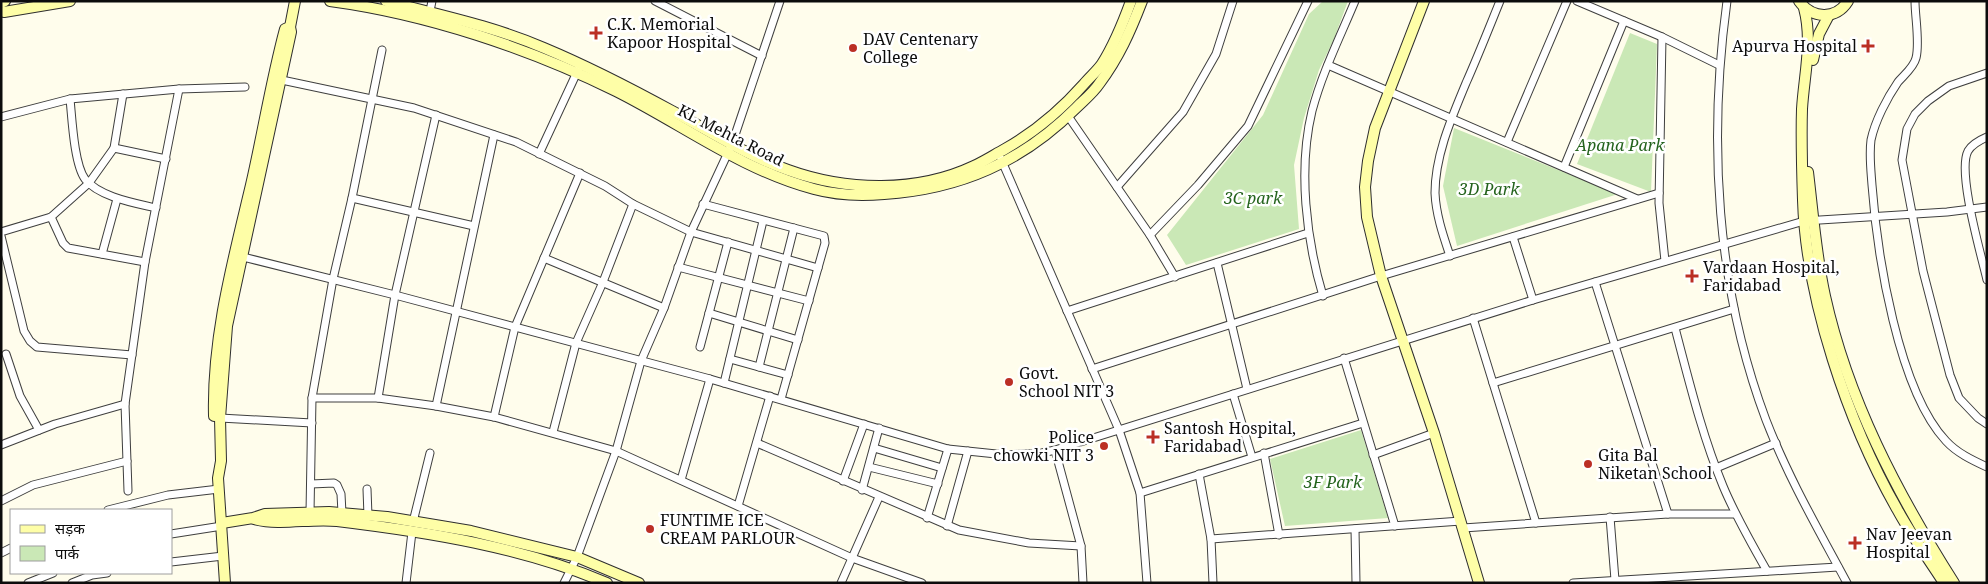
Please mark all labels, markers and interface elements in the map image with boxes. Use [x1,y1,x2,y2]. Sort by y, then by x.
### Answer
place label: C.K. Memorial Kapoor Hospital [607,13,731,53]
marker: C.K. Memorial Kapoor Hospital [589,26,603,40]
place label: DAV Centenary College [863,28,979,68]
place label: Apurva Hospital [1732,35,1857,57]
marker: Apurva Hospital [1861,39,1875,53]
marker: DAV Centenary College [847,42,859,54]
street label: KL Mehta Road [674,99,788,171]
park label: Apana Park [1575,134,1665,156]
park label: 3D Park [1458,178,1520,200]
park label: 3C park [1223,187,1283,209]
place label: Vardaan Hospital, Faridabad [1703,256,1839,296]
marker: Vardaan Hospital, Faridabad [1685,269,1699,283]
place label: Govt. School NIT 3 [1019,362,1114,402]
marker: Govt. School NIT 3 [1003,376,1015,388]
place label: Santosh Hospital, Faridabad [1164,417,1296,457]
place label: Police chowki NIT 3 [993,426,1094,466]
marker: Santosh Hospital, Faridabad [1146,430,1160,444]
marker: Police chowki NIT 3 [1098,440,1110,452]
place label: Gita Bal Niketan School [1598,444,1712,484]
marker: Gita Bal Niketan School [1582,458,1594,470]
park label: 3F Park [1303,471,1363,493]
legend [10,509,172,574]
place label: FUNTIME ICE CREAM PARLOUR [660,509,796,549]
text: सड़क [55,518,85,538]
marker: FUNTIME ICE CREAM PARLOUR [644,523,656,535]
place label: Nav Jeevan Hospital [1866,523,1952,563]
marker: Nav Jeevan Hospital [1848,536,1862,550]
text: पार्क [55,543,79,563]

